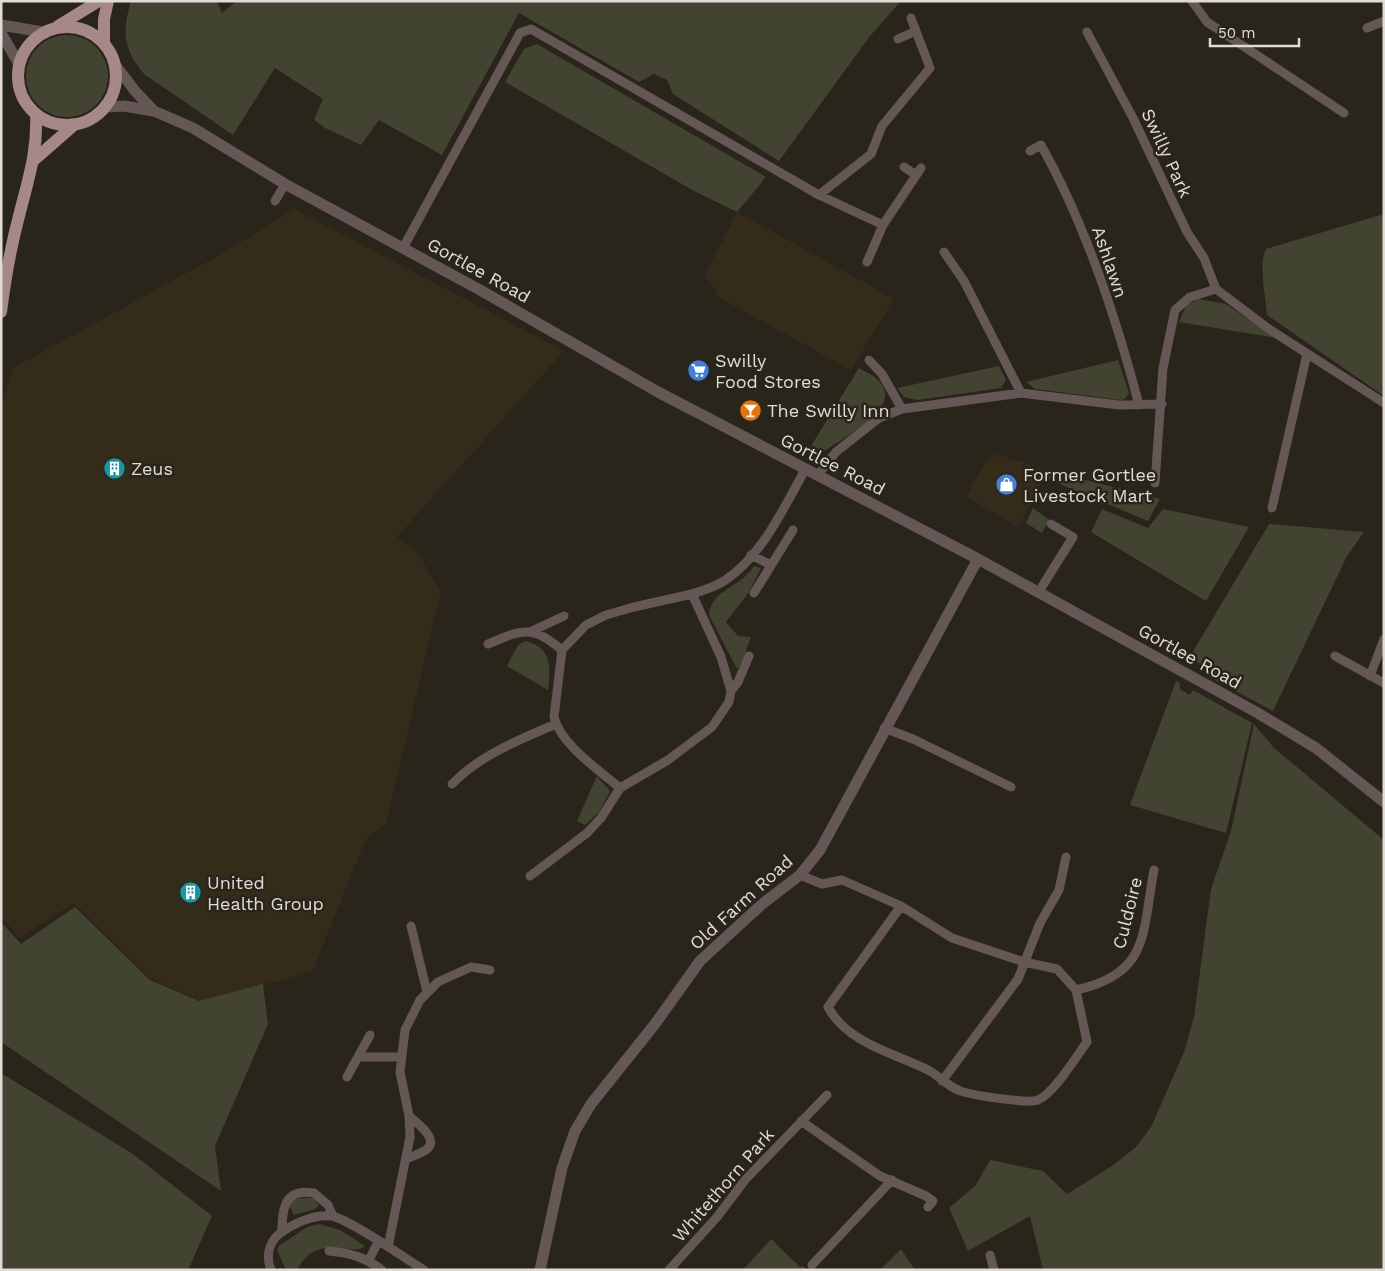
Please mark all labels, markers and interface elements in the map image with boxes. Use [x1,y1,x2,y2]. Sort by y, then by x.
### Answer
scale bar [1210,15,1299,47]
text: 50 m [1218,24,1255,42]
street label: Swilly Park [1137,105,1197,201]
street label: Ashlawn [1088,224,1132,300]
street label: Gortlee Road [424,233,534,307]
place label: Swilly Food Stores [715,350,821,392]
supermarket icon: Swilly Food Stores [687,358,711,382]
bar icon: The Swilly Inn [739,398,763,422]
place label: The Swilly Inn [767,400,890,421]
street label: Gortlee Road [777,429,889,499]
building icon: Zeus [103,456,127,480]
place label: Zeus [131,458,173,479]
place label: Former Gortlee Livestock Mart [1023,464,1156,506]
shop icon: Former Gortlee Livestock Mart [995,472,1019,496]
street label: Gortlee Road [1135,619,1245,693]
street label: Old Farm Road [685,850,797,954]
place label: United Health Group [207,872,324,914]
street label: Culdoire [1108,875,1146,951]
building icon: United Health Group [179,880,203,904]
street label: Whitethorn Park [668,1124,778,1246]

